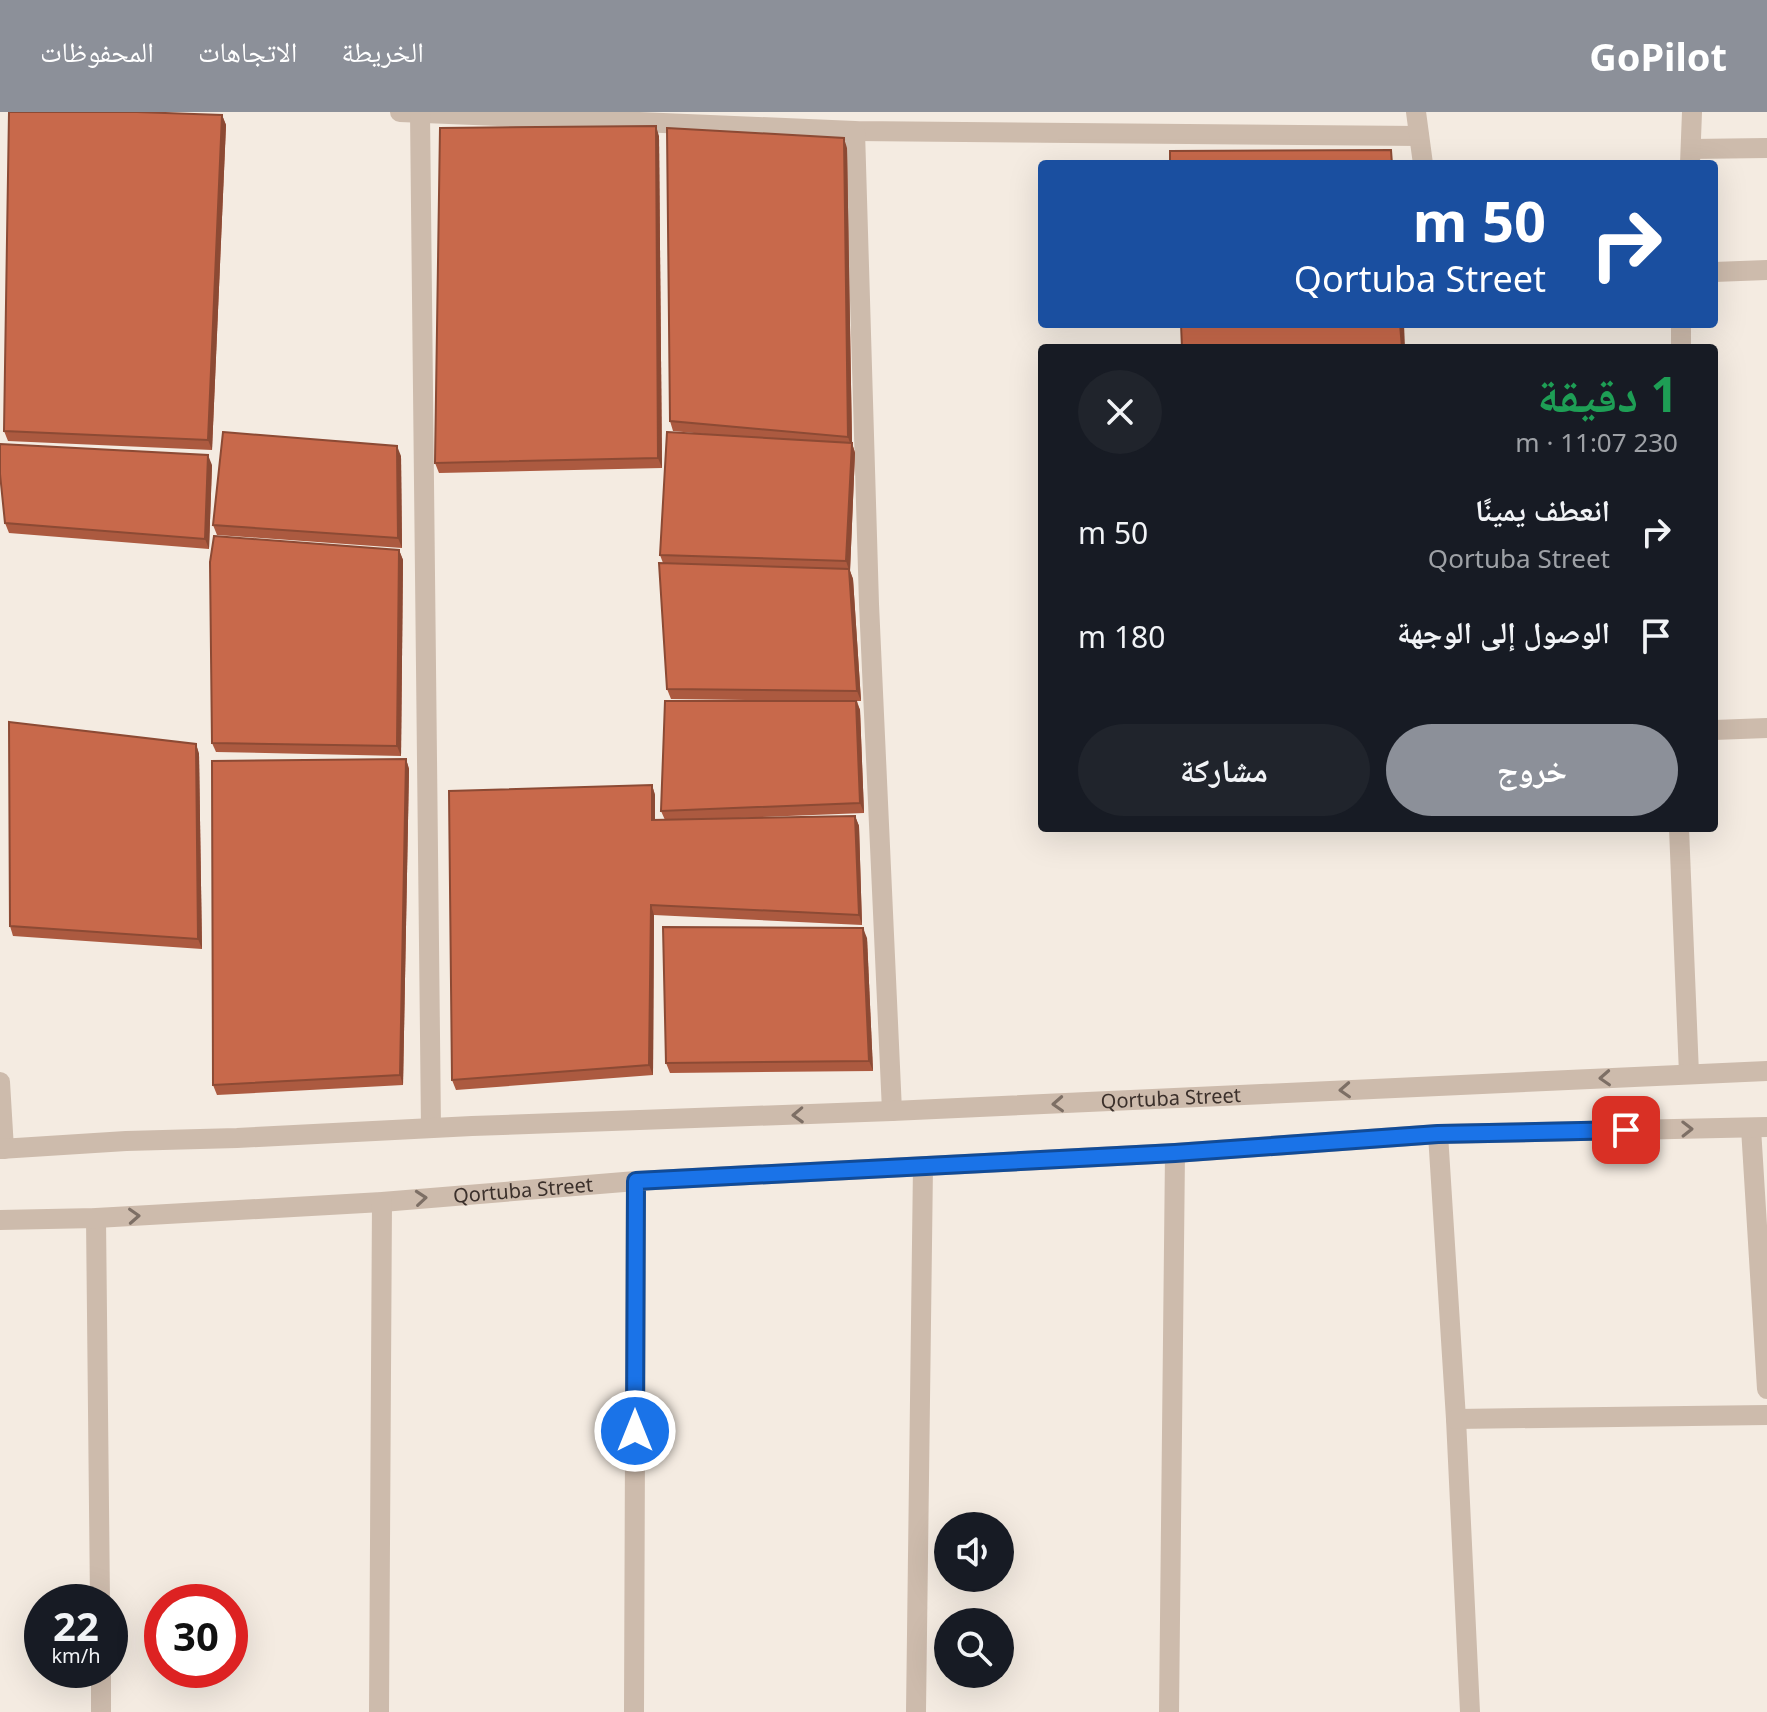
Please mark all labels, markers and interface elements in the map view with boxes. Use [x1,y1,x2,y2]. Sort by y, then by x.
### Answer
text: GoPilot [1589,30,1727,82]
text: المحفوظات [40,32,154,70]
text: الاتجاهات [198,32,297,70]
text: الخريطة [341,32,424,70]
text: 50 m [1413,182,1546,258]
icon: right [1574,192,1678,296]
text: Qortuba Street [1294,254,1546,303]
text: 1 دقيقة [1537,361,1678,426]
button: close [1078,370,1162,454]
text: 230 m · 11:07 [1515,424,1678,460]
text: انعطف يمينًا [1475,489,1610,530]
icon: right [1634,510,1678,554]
text: 50 m [1078,512,1148,553]
text: Qortuba Street [1428,540,1610,576]
text: الوصول إلى الوجهة [1397,611,1610,652]
icon: arrive [1634,614,1678,658]
text: 180 m [1078,616,1165,657]
button: مشاركة [1078,724,1370,816]
button: خروج [1386,724,1678,816]
one-way arrow [1598,1069,1611,1086]
street label: Qortuba Street [1100,1081,1241,1114]
one-way arrow [1338,1081,1351,1098]
one-way arrow [1051,1095,1064,1112]
pin [1592,1096,1660,1164]
one-way arrow [791,1106,804,1123]
icon: arrive [1604,1108,1648,1152]
one-way arrow [1681,1120,1694,1138]
street label: Qortuba Street [452,1171,594,1209]
one-way arrow [415,1190,428,1207]
one-way arrow [128,1207,141,1224]
position arrow [593,1389,677,1473]
map controls [934,1512,1014,1688]
button: sound [934,1512,1014,1592]
speed limit sign: 30 [144,1584,248,1688]
text: 22 [53,1598,99,1653]
button: search [934,1608,1014,1688]
text: km/h [51,1642,101,1669]

